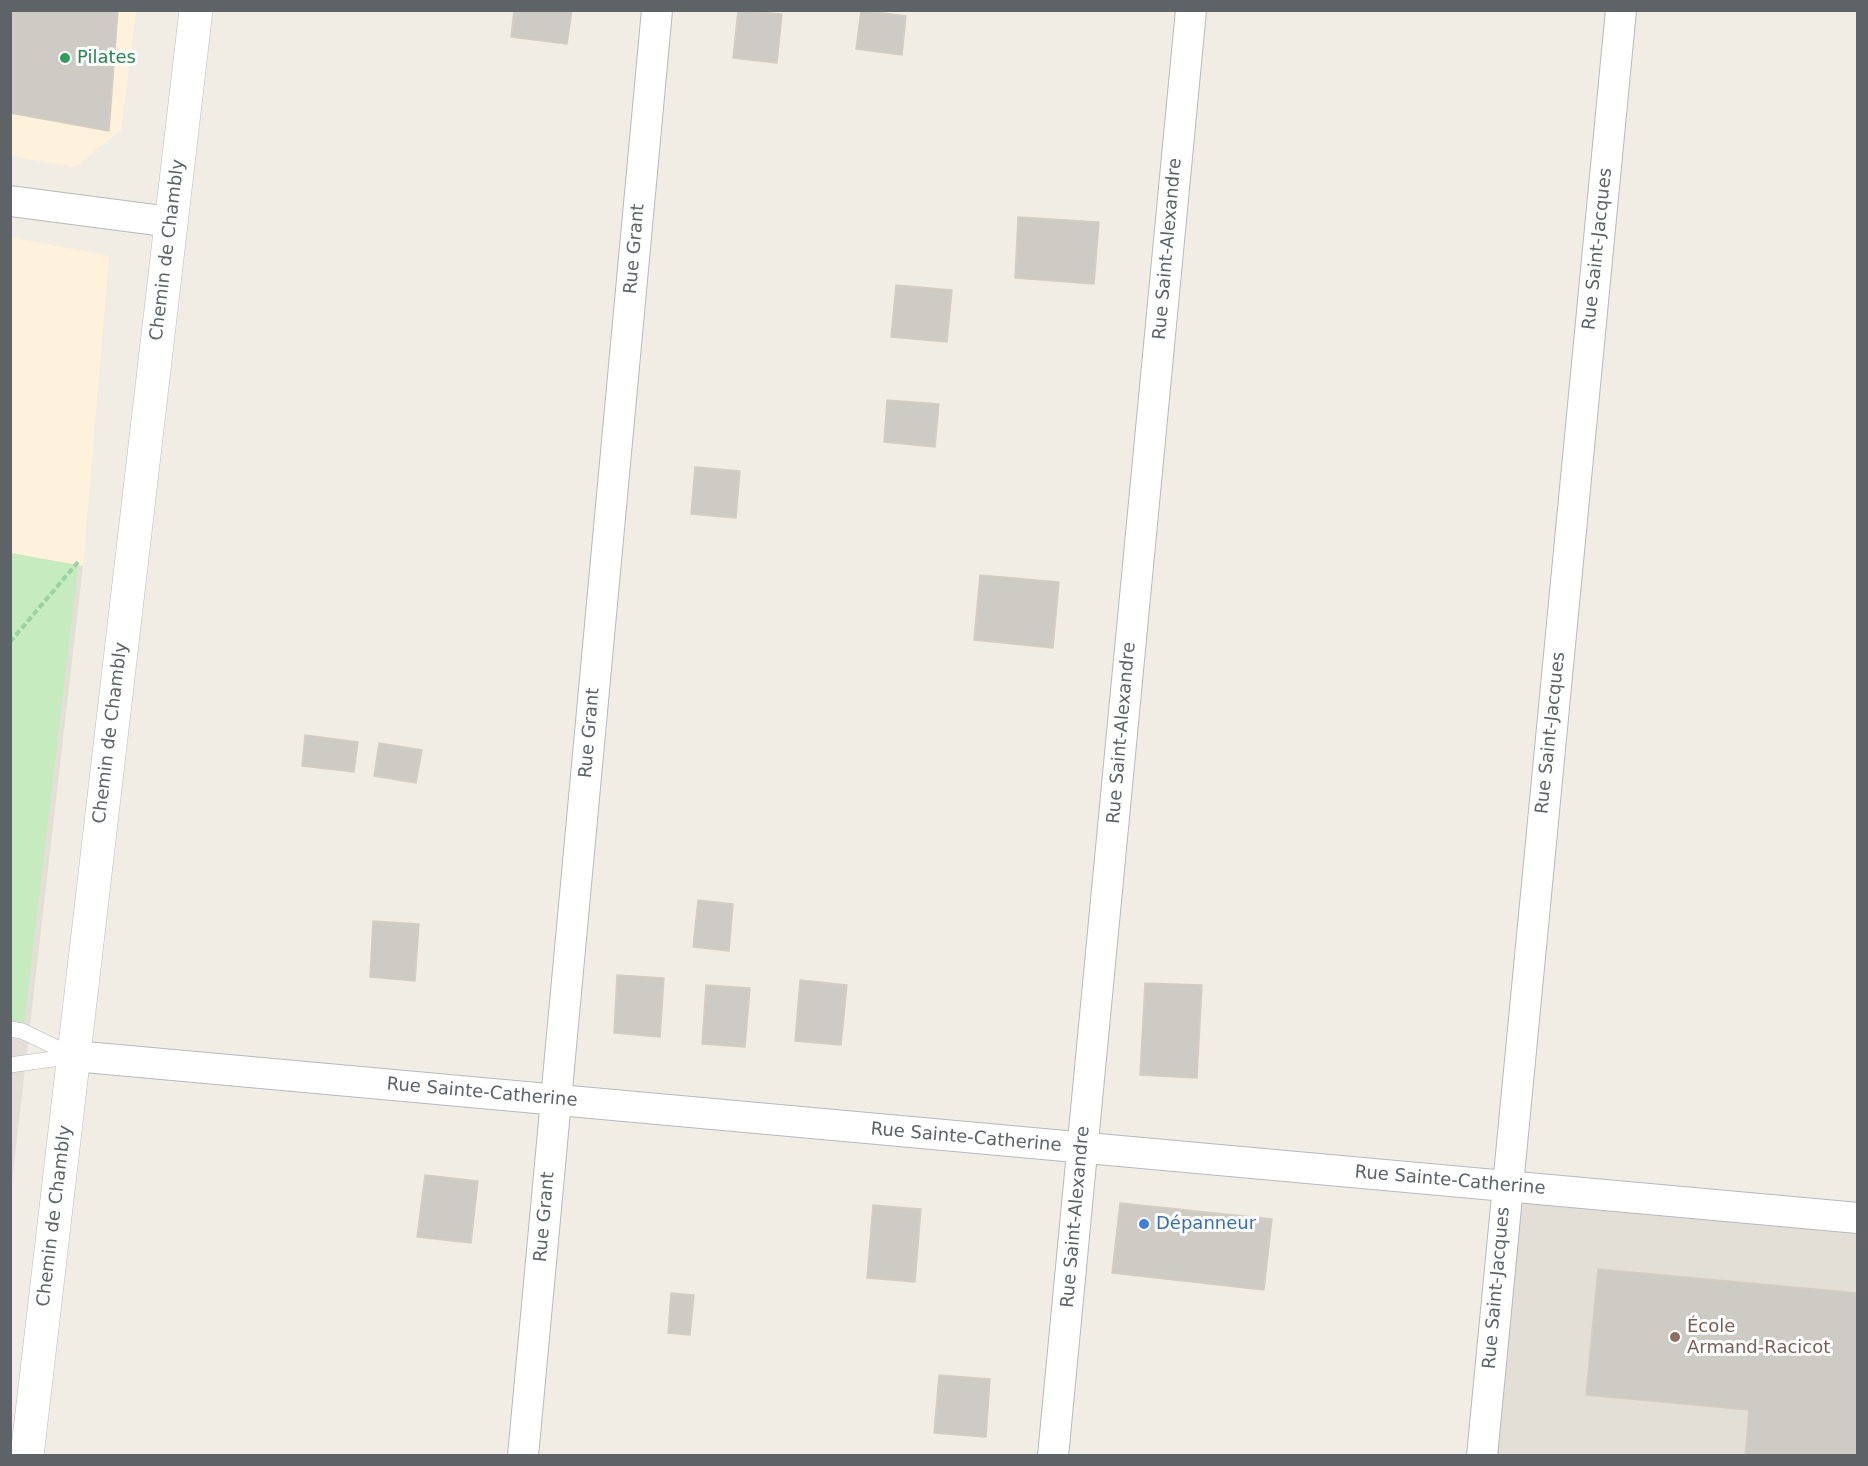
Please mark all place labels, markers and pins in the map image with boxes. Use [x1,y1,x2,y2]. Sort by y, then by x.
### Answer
place label: Pilates [77,47,136,69]
marker: Pilates [58,51,72,65]
place label: Dépanneur [1156,1213,1256,1235]
marker: Dépanneur [1137,1217,1151,1231]
place label: École Armand-Racicot [1687,1316,1830,1358]
marker: École Armand-Racicot [1668,1330,1682,1344]

